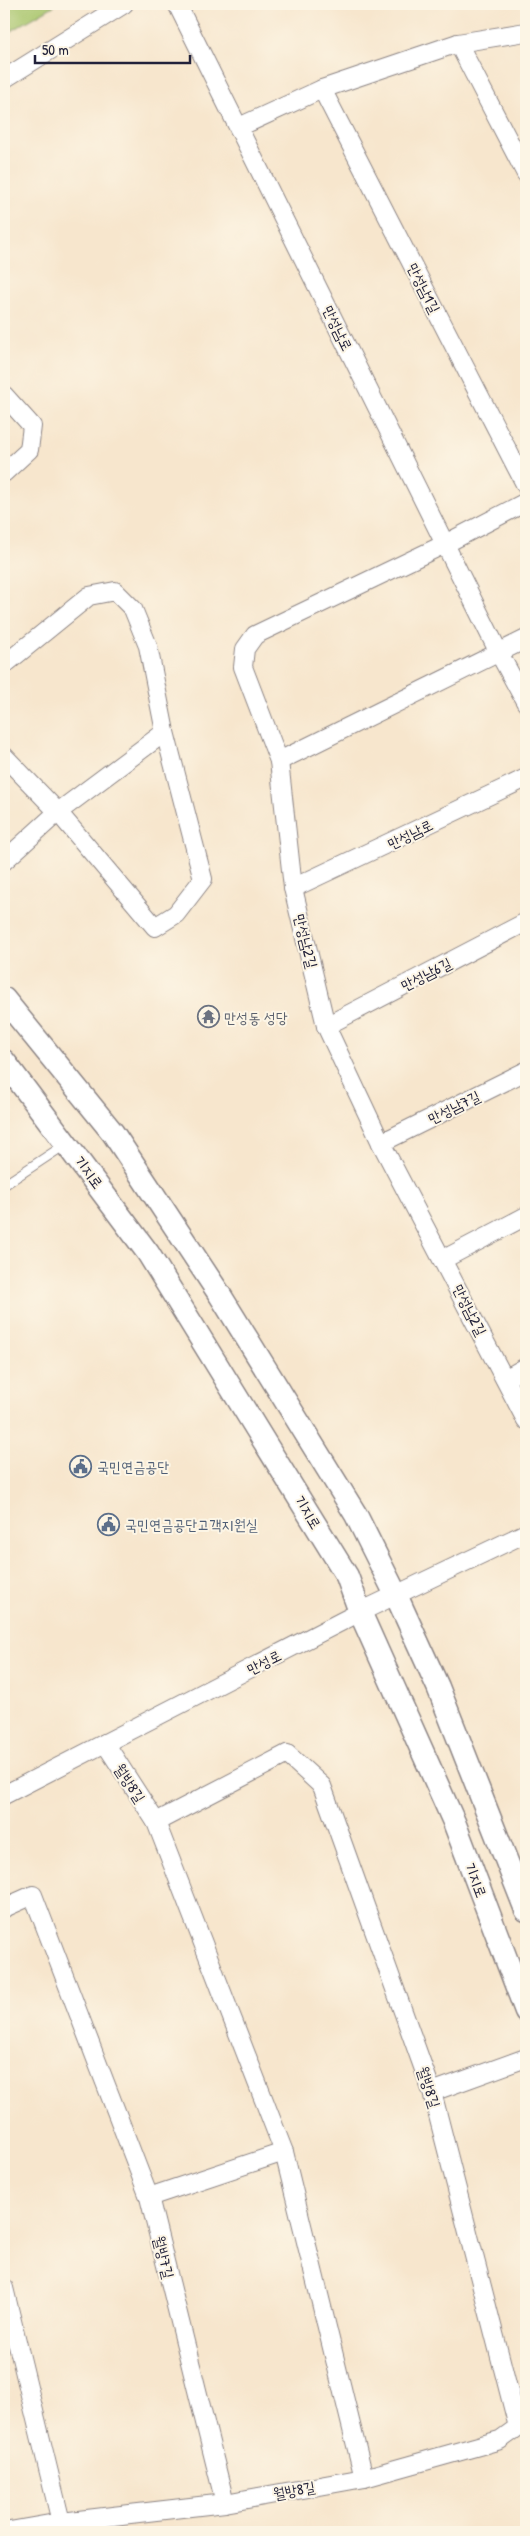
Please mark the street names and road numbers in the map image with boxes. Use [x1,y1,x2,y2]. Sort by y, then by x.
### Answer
street label: 만성남1길 [402,259,446,317]
street label: 만성남로 [318,302,358,354]
street label: 만성남로 [384,814,436,854]
street label: 만성남2길 [289,912,323,970]
street label: 만성남6길 [397,952,455,996]
street label: 만성남7길 [424,1085,484,1129]
street label: 기지로 [70,1151,108,1193]
street label: 만성남2길 [448,1281,492,1339]
street label: 기지로 [290,1491,326,1533]
street label: 만성로 [243,1644,285,1680]
street label: 월방8길 [110,1759,150,1807]
street label: 기지로 [460,1859,492,1901]
street label: 월방8길 [412,2063,446,2111]
street label: 월방7길 [149,2233,179,2281]
street label: 월방8길 [271,2476,317,2504]

